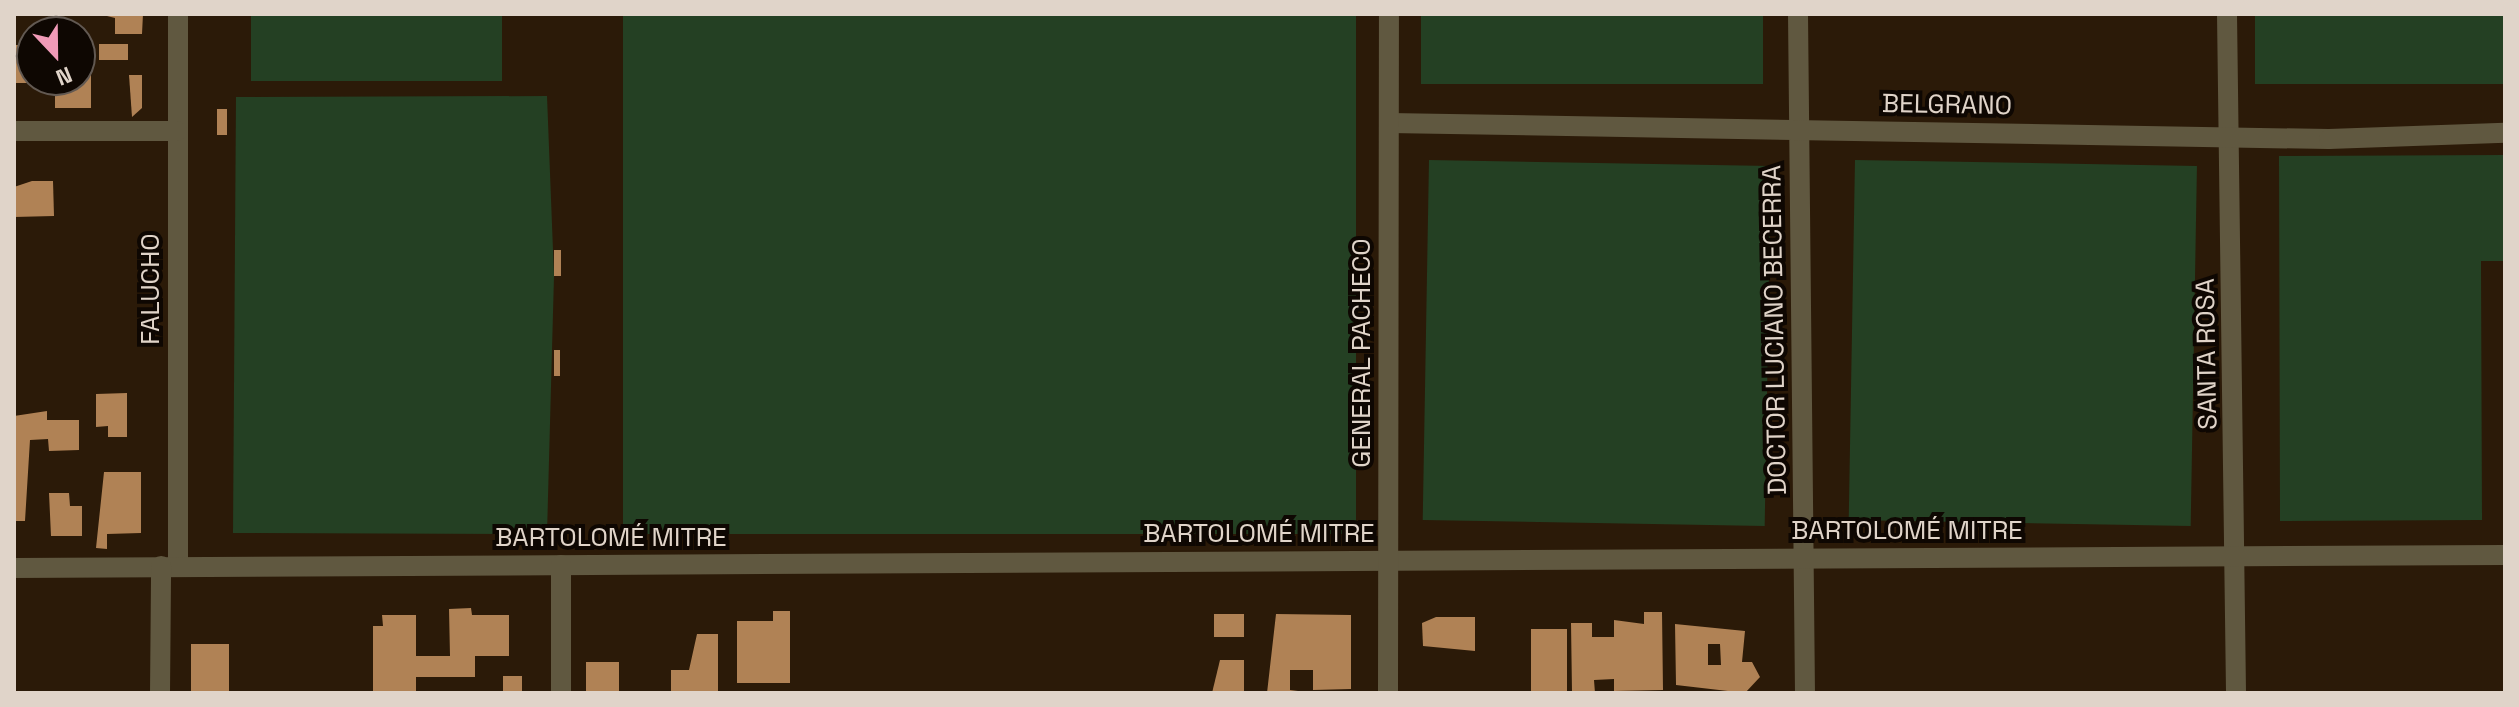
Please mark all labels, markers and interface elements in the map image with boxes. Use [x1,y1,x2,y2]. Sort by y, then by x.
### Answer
north arrow [16,16,96,96]
text: N [52,61,76,92]
street label: BELGRANO [1882,88,2012,122]
street label: DOCTOR LUCIANO BECERRA [1757,165,1793,495]
street label: FALUCHO [135,233,167,345]
street label: GENERAL PACHECO [1346,238,1378,468]
street label: SANTA ROSA [2190,278,2224,430]
street label: BARTOLOMÉ MITRE [1791,515,2023,547]
street label: BARTOLOMÉ MITRE [1143,518,1375,550]
street label: BARTOLOMÉ MITRE [495,522,727,554]

